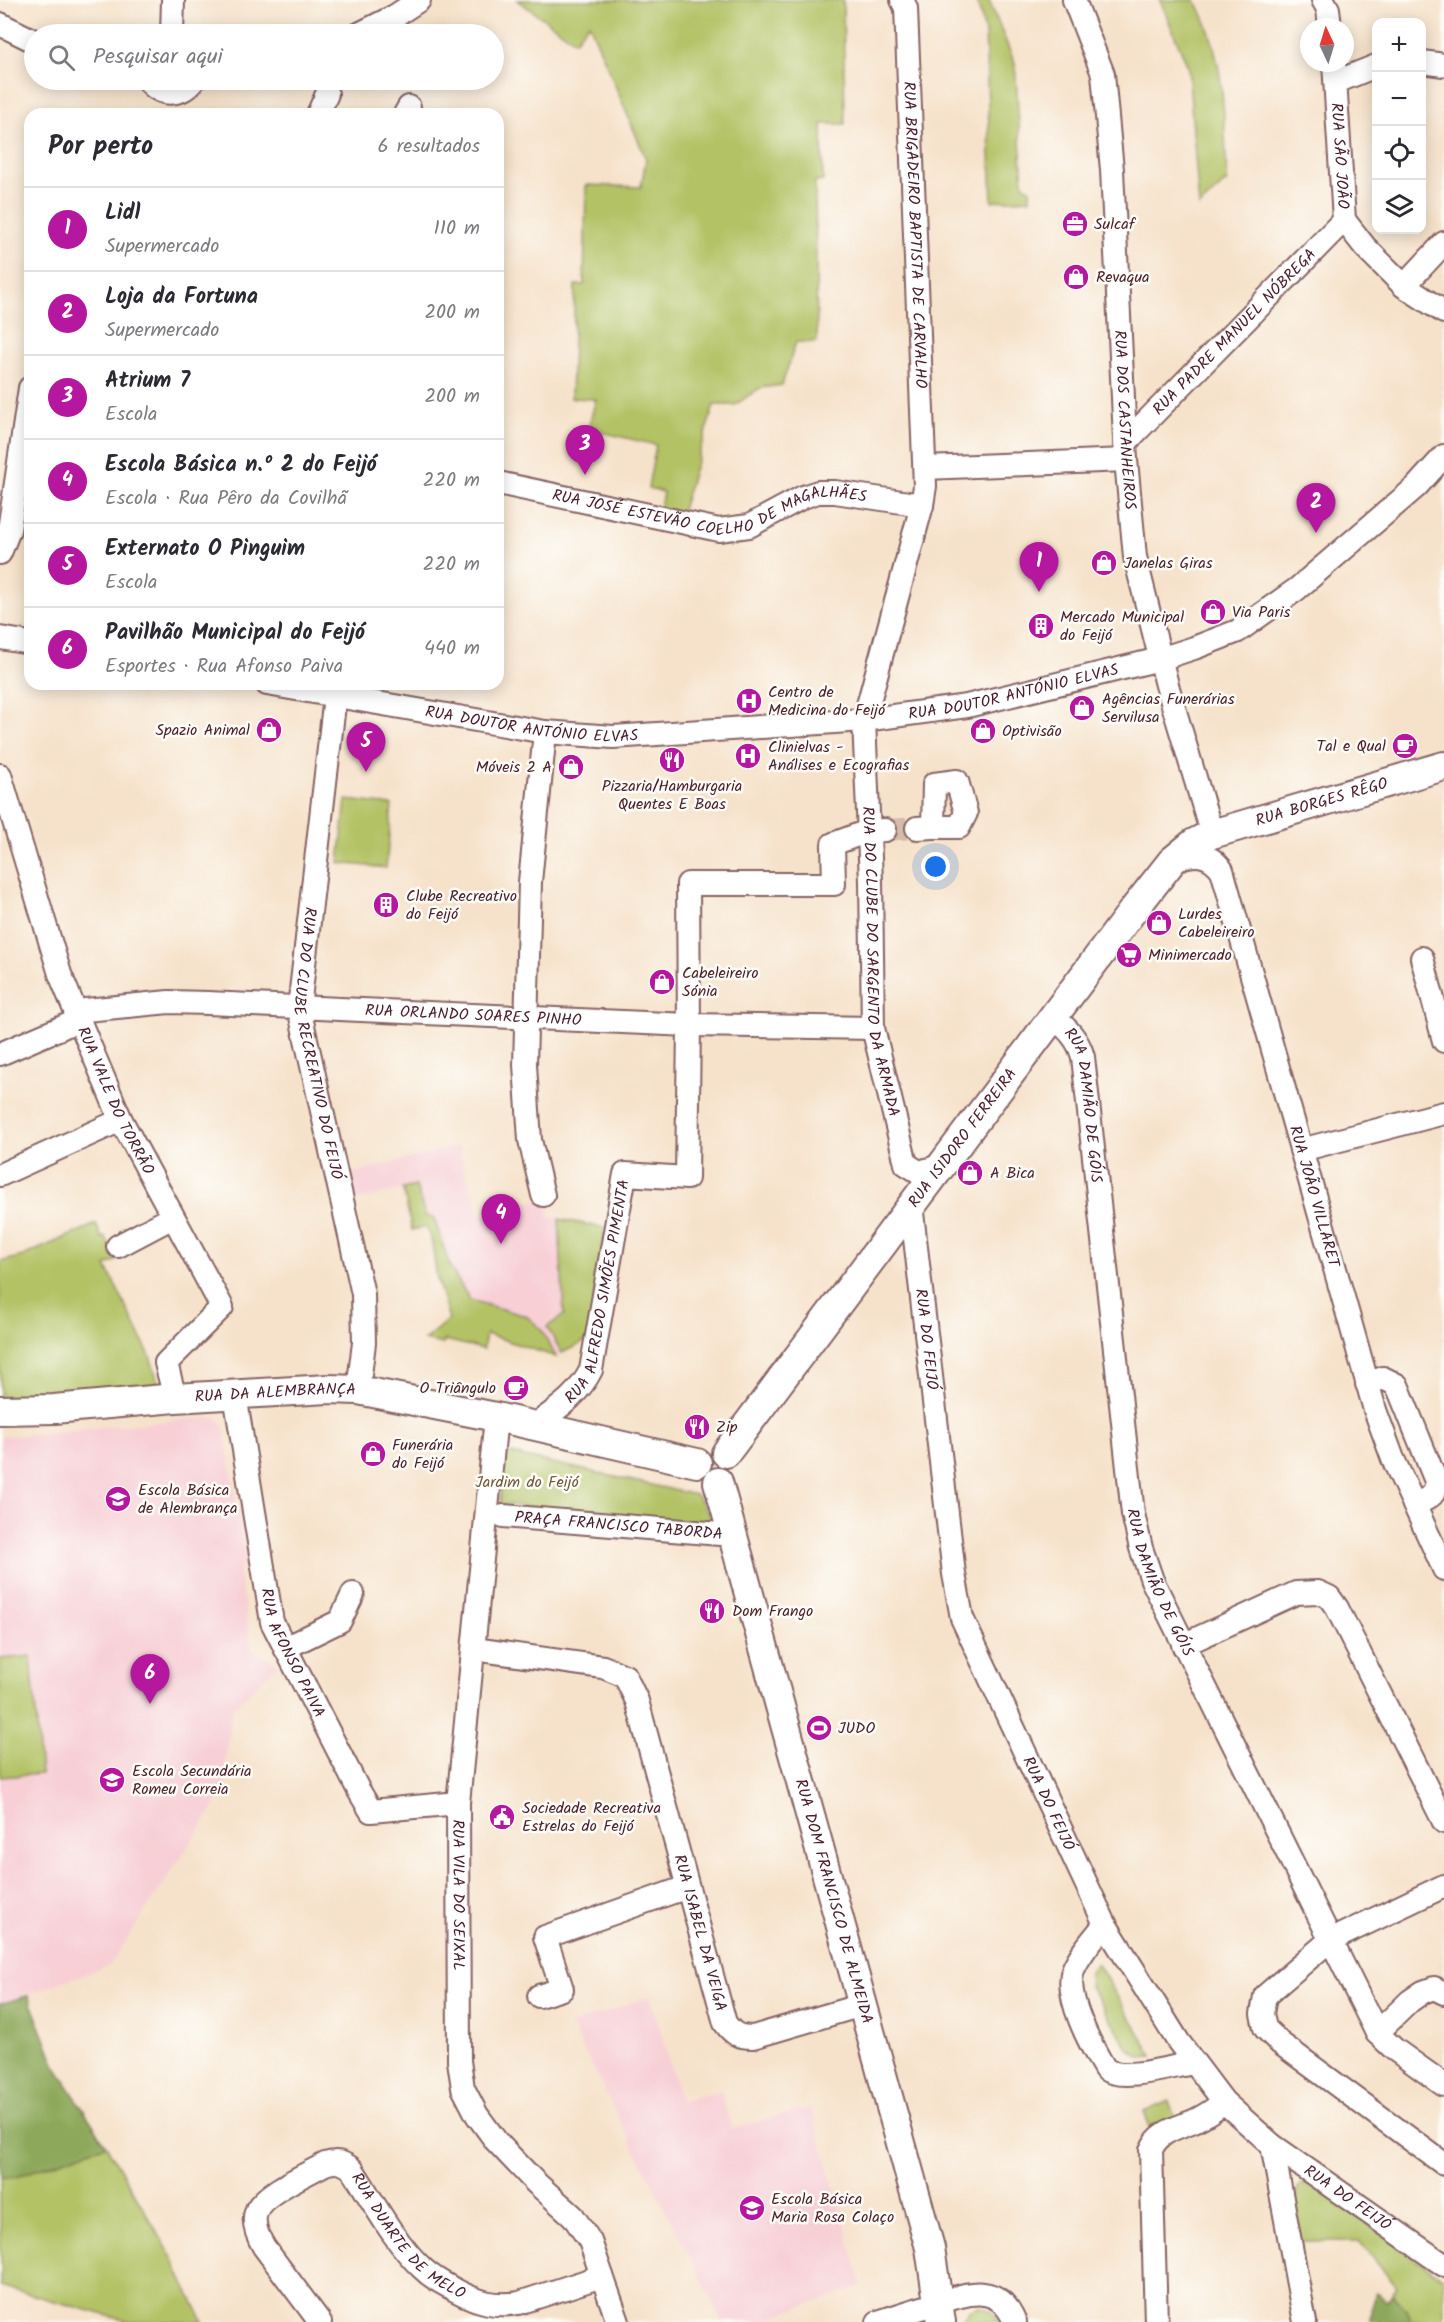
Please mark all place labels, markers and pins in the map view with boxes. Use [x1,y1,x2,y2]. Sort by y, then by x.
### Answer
office icon: Sulcaf [1060,209,1090,239]
place label: Sulcaf [1094,212,1137,237]
shop icon: Revaqua [1061,262,1091,292]
place label: Revaqua [1096,265,1150,290]
pin: 3 [566,426,604,475]
pin: 2 [1296,484,1336,533]
pin: 1 [1020,542,1058,592]
shop icon: Janelas Giras [1089,548,1119,578]
place label: Janelas Giras [1124,551,1213,576]
shop icon: Via Paris [1198,597,1228,627]
place label: Via Paris [1232,600,1291,625]
place label: Mercado Municipal do Feijó [1060,605,1184,648]
building icon: Mercado Municipal do Feijó [1026,611,1056,641]
place label: Centro de Medicina do Feijó [768,680,886,723]
hospital icon: Centro de Medicina do Feijó [734,686,764,716]
place label: Agências Funerárias Servilusa [1102,687,1235,730]
shop icon: Agências Funerárias Servilusa [1067,693,1097,723]
shop icon: Spazio Animal [254,715,284,745]
shop icon: Optivisão [968,716,998,746]
place label: Spazio Animal [156,718,250,743]
place label: Optivisão [1002,719,1062,744]
pin: 5 [346,722,386,772]
cafe icon: Tal e Qual [1390,731,1420,761]
place label: Tal e Qual [1317,734,1386,759]
place label: Clinielvas - Análises e Ecografias [768,735,909,778]
hospital icon: Clinielvas - Análises e Ecografias [733,741,763,771]
restaurant icon: Pizzaria/Hamburgaria Quentes E Boas [657,745,687,775]
shop icon: Móveis 2 A [556,752,586,782]
place label: Móveis 2 A [476,755,552,780]
place label: Pizzaria/Hamburgaria Quentes E Boas [602,774,742,817]
place label: Clube Recreativo do Feijó [406,884,517,927]
building icon: Clube Recreativo do Feijó [371,890,401,920]
place label: Lurdes Cabeleireiro [1178,902,1254,945]
shop icon: Lurdes Cabeleireiro [1144,908,1174,938]
supermarket icon: Minimercado [1114,940,1144,970]
place label: Minimercado [1148,943,1232,968]
place label: Cabeleireiro Sónia [682,961,758,1004]
shop icon: Cabeleireiro Sónia [647,967,677,997]
shop icon: A Bica [955,1158,985,1188]
place label: A Bica [990,1161,1035,1186]
pin: 4 [482,1194,520,1244]
cafe icon: O Triângulo [501,1373,531,1403]
place label: O Triângulo [420,1376,496,1401]
restaurant icon: Zip [682,1412,712,1442]
place label: Zip [716,1415,738,1440]
place label: Funerária do Feijó [392,1433,453,1476]
shop icon: Funerária do Feijó [358,1439,388,1469]
place label: Escola Básica de Alembrança [138,1478,238,1521]
school or university icon: Escola Básica de Alembrança [103,1484,133,1514]
restaurant icon: Dom Frango [697,1596,727,1626]
place label: Dom Frango [732,1599,813,1624]
pin: 6 [130,1654,170,1704]
sports icon: JUDO [804,1713,834,1743]
place label: JUDO [838,1716,875,1741]
place label: Escola Secundária Romeu Correia [132,1759,252,1802]
school or university icon: Escola Secundária Romeu Correia [97,1765,127,1795]
place label: Sociedade Recreativa Estrelas do Feijó [522,1796,661,1839]
public building icon: Sociedade Recreativa Estrelas do Feijó [487,1802,517,1832]
place label: Escola Básica Maria Rosa Colaço [771,2187,894,2230]
school or university icon: Escola Básica Maria Rosa Colaço [737,2193,767,2223]

